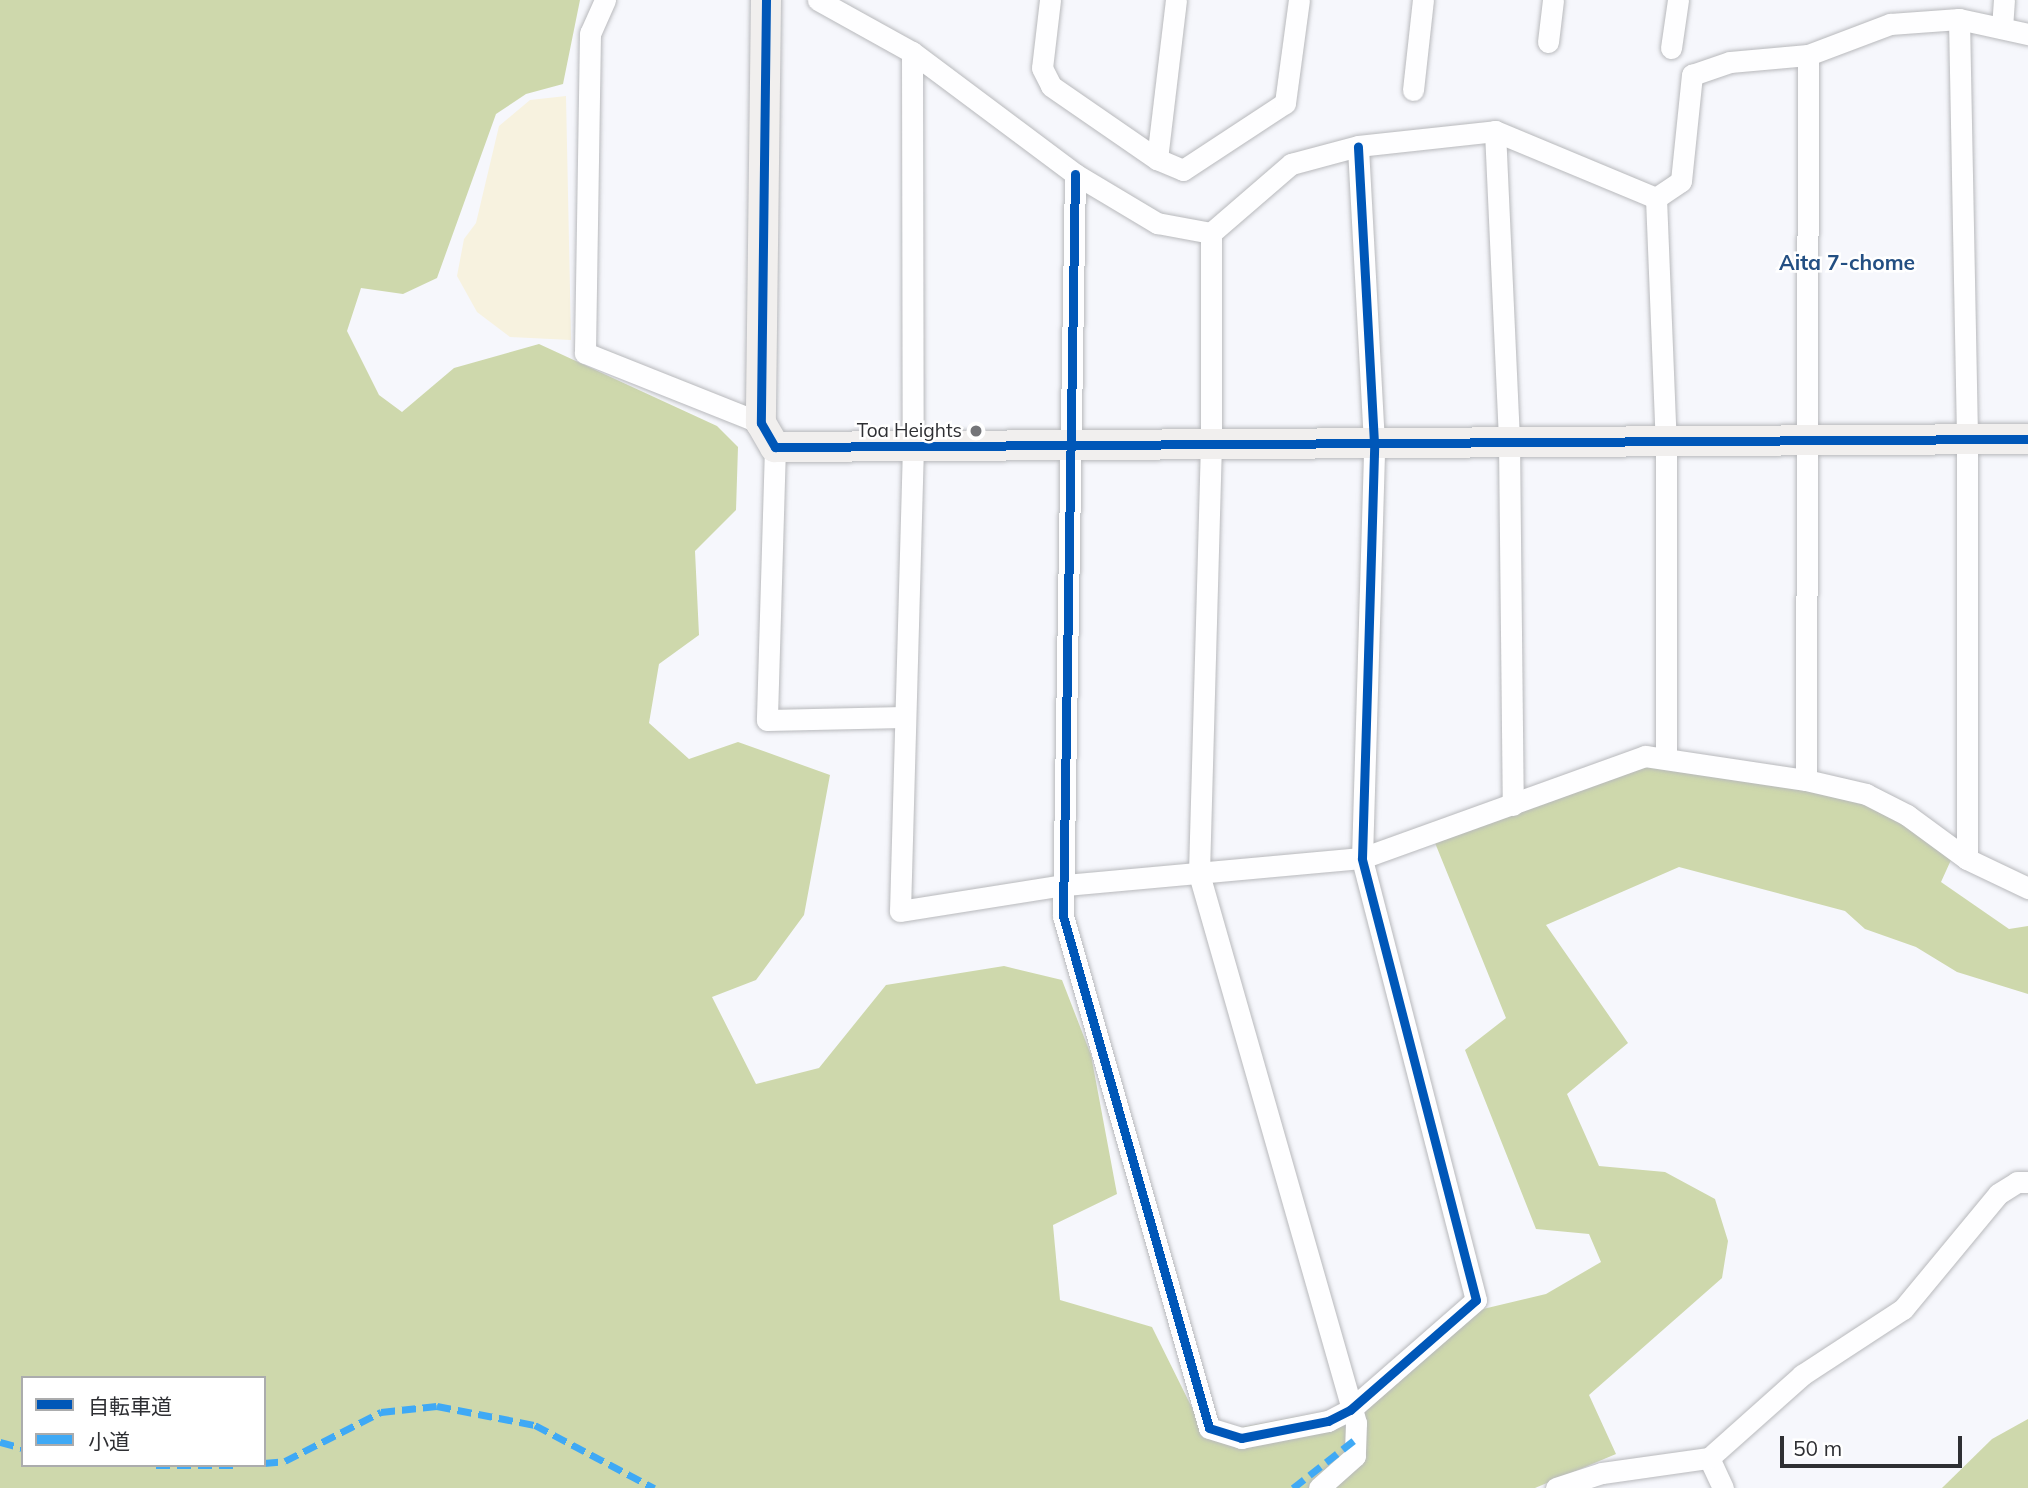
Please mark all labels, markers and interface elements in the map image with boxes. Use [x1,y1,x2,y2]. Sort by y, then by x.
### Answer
district label: Aita 7-chome [1779,249,1915,275]
place label: Toa Heights [857,420,962,442]
marker: Toa Heights [968,423,984,439]
legend [21,1376,266,1467]
text: 自転車道 [88,1393,172,1419]
scale bar [1783,1422,1965,1466]
text: 小道 [88,1428,130,1454]
text: 50 m [1793,1435,1842,1461]

